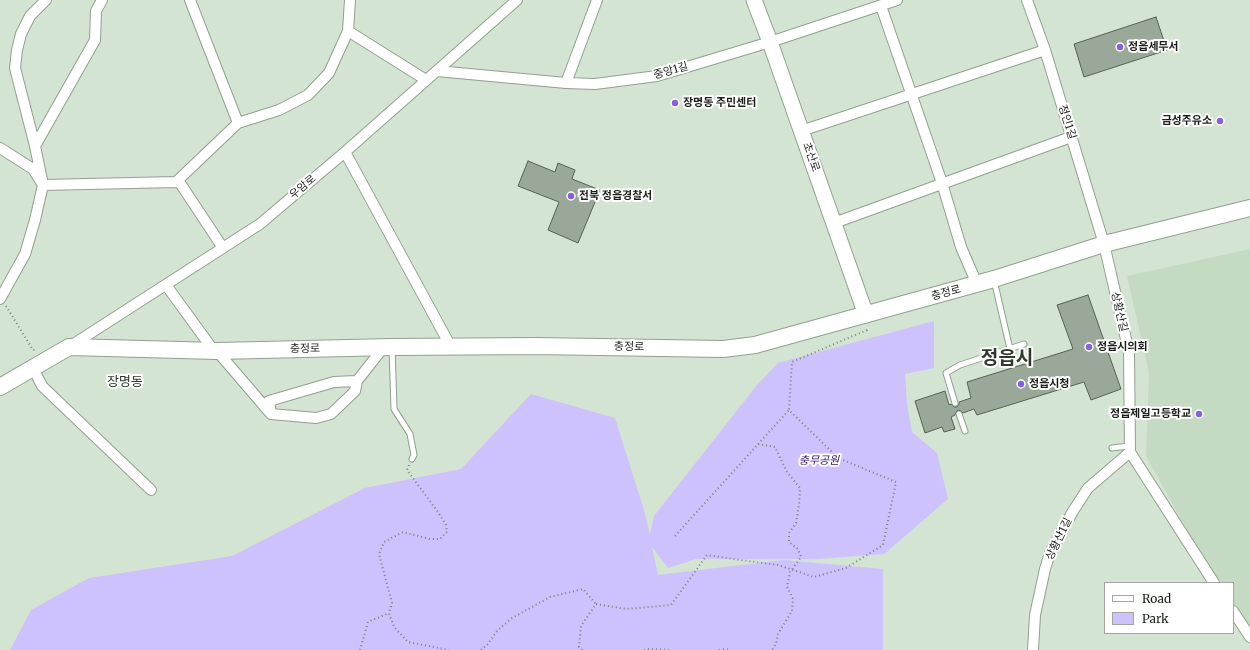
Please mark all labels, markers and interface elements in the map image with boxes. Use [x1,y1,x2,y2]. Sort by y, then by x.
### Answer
place label: 정읍세무서 [1128,40,1179,54]
marker: 정읍세무서 [1115,42,1125,52]
street label: 중앙1길 [652,60,690,82]
place label: 장명동 주민센터 [683,96,756,110]
marker: 장명동 주민센터 [670,98,680,108]
street label: 정인1길 [1056,103,1078,141]
place label: 금성주유소 [1161,114,1212,128]
marker: 금성주유소 [1215,116,1225,126]
street label: 초산로 [800,140,822,174]
street label: 우암로 [287,172,319,202]
place label: 전북 정읍경찰서 [579,189,652,203]
marker: 전북 정읍경찰서 [566,191,576,201]
street label: 충정로 [930,283,962,303]
street label: 상황산길 [1108,291,1130,333]
street label: 충정로 [614,340,644,354]
place label: 정읍시의회 [1097,340,1148,354]
street label: 충정로 [290,342,320,356]
marker: 정읍시의회 [1084,342,1094,352]
district label: 정읍시 [981,348,1033,370]
district label: 장명동 [107,374,143,390]
place label: 정읍시청 [1029,377,1069,391]
marker: 정읍시청 [1016,379,1026,389]
place label: 정읍제일고등학교 [1110,407,1191,421]
marker: 정읍제일고등학교 [1194,409,1204,419]
park label: 충무공원 [799,454,839,468]
street label: 상황산1길 [1043,516,1075,562]
legend [1104,582,1234,634]
text: Road [1142,591,1171,606]
text: Park [1142,611,1169,626]

